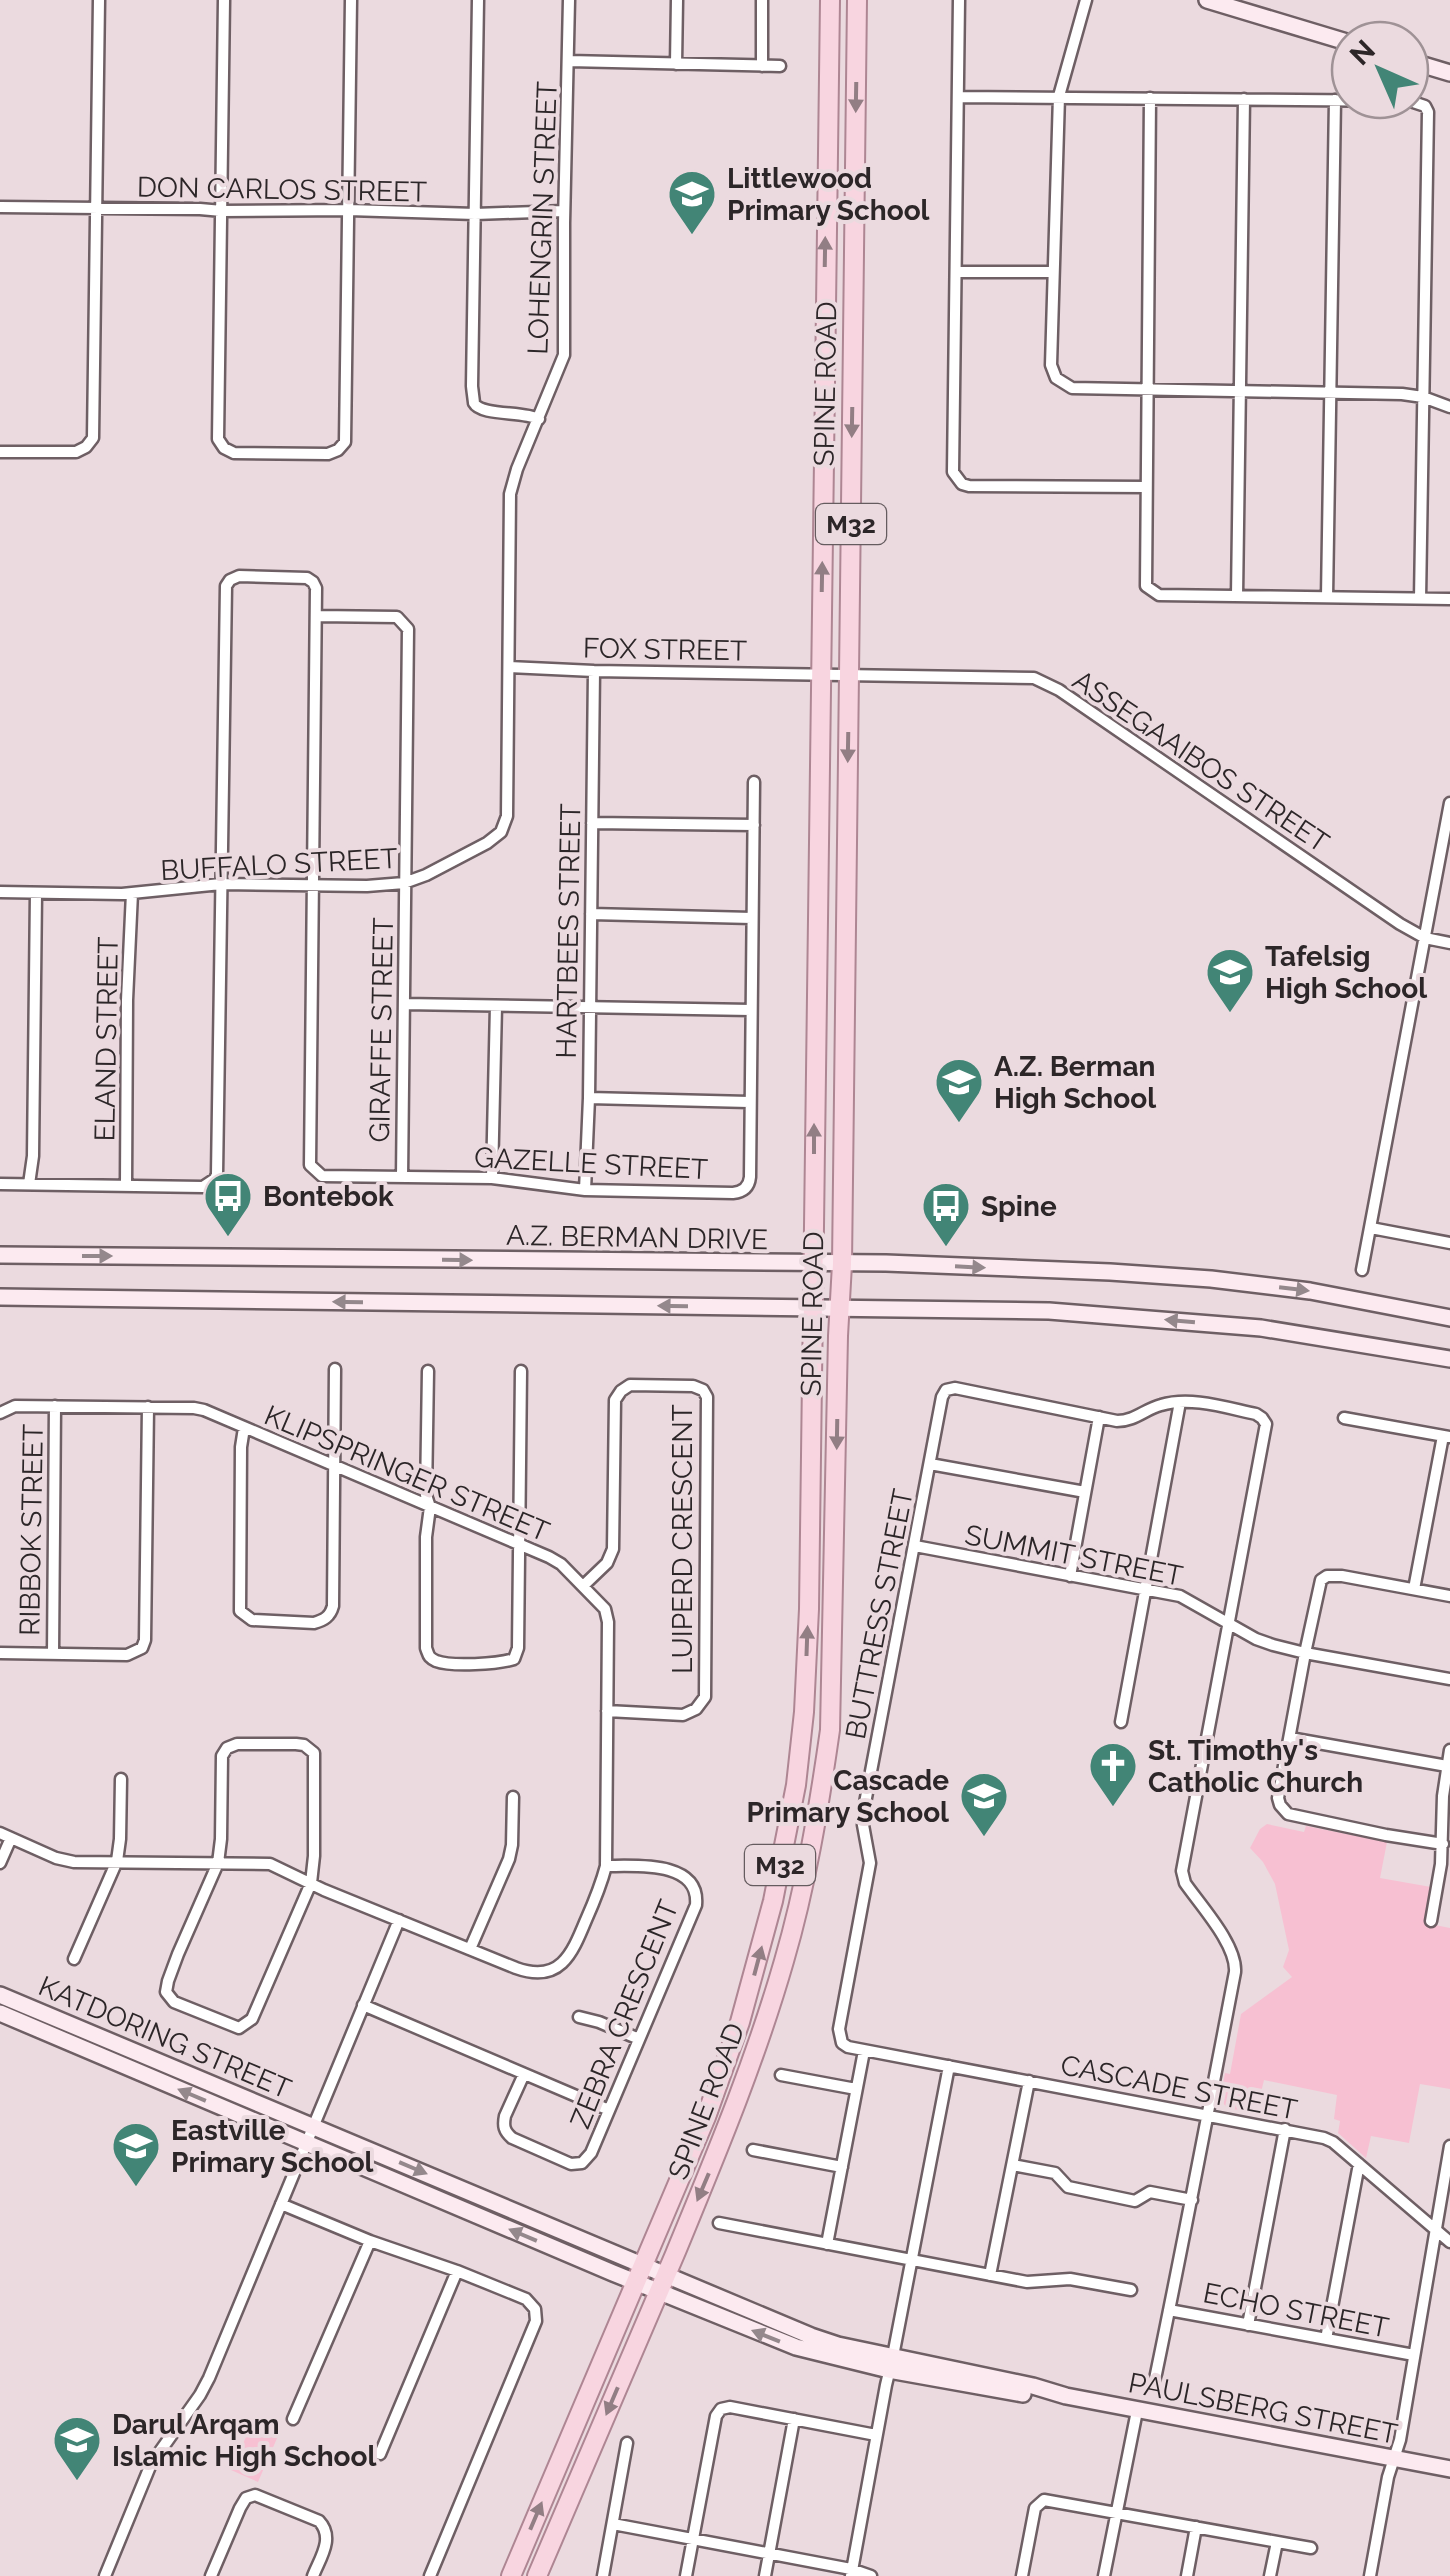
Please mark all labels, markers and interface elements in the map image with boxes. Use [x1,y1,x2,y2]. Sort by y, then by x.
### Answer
north arrow [1330,20,1430,120]
text: N [1343,33,1382,72]
street label: LOHENGRIN STREET [521,81,564,355]
one-way arrow [847,82,863,114]
place label: Littlewood Primary School [727,162,930,227]
school or university icon: Littlewood Primary School [666,168,718,236]
street label: DON CARLOS STREET [137,170,427,209]
one-way arrow [818,235,834,267]
street label: SPINE ROAD [808,301,843,467]
one-way arrow [844,407,860,439]
road number: M32 [816,504,886,544]
one-way arrow [814,560,830,592]
street label: FOX STREET [583,632,747,667]
street label: ASSEGAAIBOS STREET [1067,663,1335,859]
one-way arrow [840,732,856,764]
street label: HARTBEES STREET [550,803,587,1059]
street label: BUFFALO STREET [160,842,398,887]
street label: GIRAFFE STREET [363,917,400,1143]
street label: ELAND STREET [88,936,125,1142]
place label: Tafelsig High School [1265,940,1427,1005]
school or university icon: Tafelsig High School [1204,946,1256,1014]
place label: A.Z. Berman High School [994,1050,1156,1115]
school or university icon: A.Z. Berman High School [933,1056,985,1124]
one-way arrow [806,1122,822,1154]
street label: GAZELLE STREET [473,1141,709,1186]
bus stop icon: Bontebok [202,1170,254,1238]
place label: Bontebok [263,1180,394,1213]
bus stop icon: Spine [920,1180,972,1248]
place label: Spine [981,1190,1057,1223]
street label: A.Z. BERMAN DRIVE [506,1219,768,1256]
street label: SPINE ROAD [795,1231,830,1397]
one-way arrow [82,1248,114,1264]
one-way arrow [442,1253,474,1269]
one-way arrow [954,1260,986,1276]
one-way arrow [1279,1281,1310,1297]
one-way arrow [331,1294,363,1310]
one-way arrow [656,1298,688,1314]
one-way arrow [1164,1312,1196,1328]
street label: KLIPSPRINGER STREET [260,1398,554,1548]
street label: LUIPERD CRESCENT [666,1404,699,1674]
one-way arrow [828,1418,844,1450]
street label: RIBBOK STREET [13,1424,50,1636]
street label: BUTTRESS STREET [839,1486,920,1742]
street label: SUMMIT STREET [962,1518,1186,1593]
one-way arrow [800,1624,816,1656]
place label: St. Timothy's Catholic Church [1148,1734,1363,1799]
church icon: St. Timothy's Catholic Church [1087,1740,1139,1808]
place label: Cascade Primary School [747,1764,949,1829]
school or university icon: Cascade Primary School [958,1770,1010,1838]
road number: M32 [745,1845,815,1885]
street label: ZEBRA CRESCENT [564,1895,685,2133]
one-way arrow [750,1945,766,1976]
street label: KATDORING STREET [34,1969,296,2106]
street label: SPINE ROAD [662,2018,751,2184]
street label: CASCADE STREET [1058,2048,1300,2127]
one-way arrow [177,2087,207,2103]
place label: Eastville Primary School [171,2114,374,2179]
school or university icon: Eastville Primary School [110,2120,162,2188]
one-way arrow [398,2160,428,2176]
one-way arrow [694,2172,710,2202]
one-way arrow [508,2227,538,2243]
street label: ECHO STREET [1200,2276,1391,2345]
one-way arrow [751,2327,781,2343]
street label: PAULSBERG STREET [1126,2366,1400,2451]
one-way arrow [604,2386,620,2416]
place label: Darul Arqam Islamic High School [112,2408,377,2473]
school or university icon: Darul Arqam Islamic High School [51,2414,103,2482]
one-way arrow [528,2501,544,2531]

